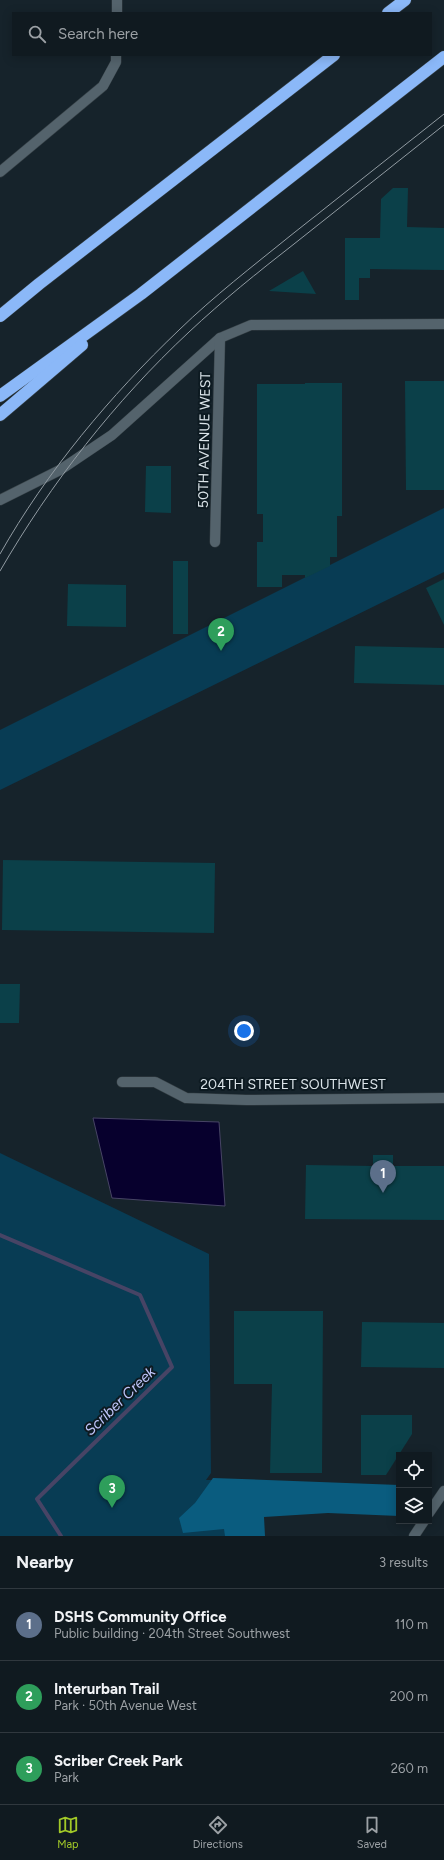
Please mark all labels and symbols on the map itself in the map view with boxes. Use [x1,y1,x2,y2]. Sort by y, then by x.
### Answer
street label: 50TH AVENUE WEST [195,372,214,508]
pin: 2 [208,618,234,651]
your location [234,1021,254,1041]
street label: 204TH STREET SOUTHWEST [200,1076,386,1093]
pin: 1 [370,1160,396,1193]
water label: Scriber Creek [81,1362,160,1439]
pin: 3 [99,1475,125,1508]

